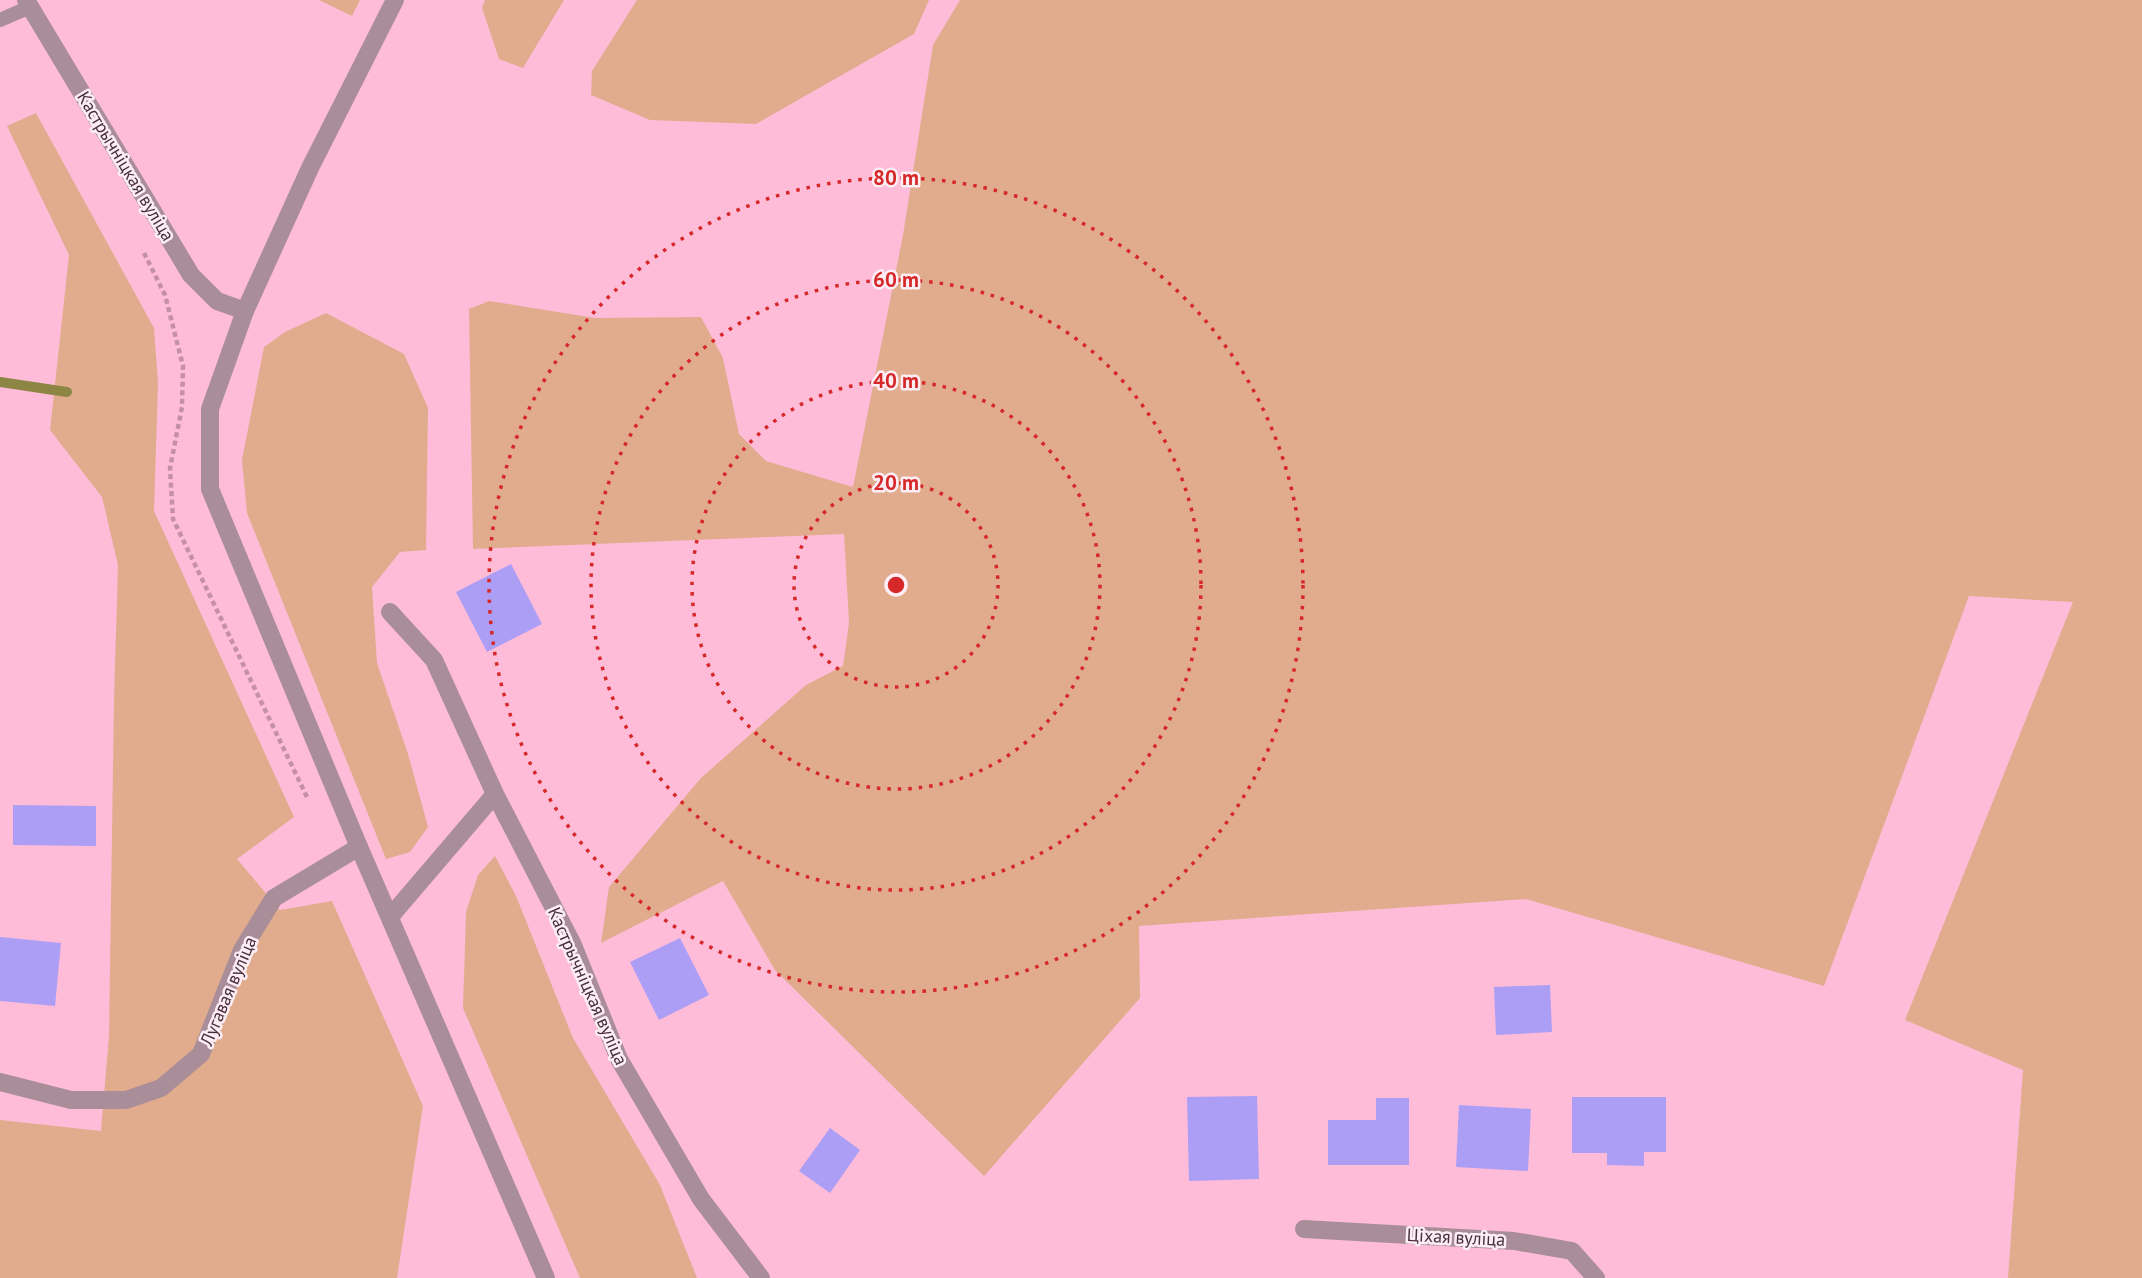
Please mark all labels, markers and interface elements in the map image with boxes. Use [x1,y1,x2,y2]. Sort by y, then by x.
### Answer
street label: Кастрычніцкая вуліца [72,87,180,245]
text: 80 m [873,164,919,191]
text: 60 m [873,266,919,293]
text: 40 m [873,367,919,394]
text: 20 m [873,469,919,496]
centre of rings [884,573,908,597]
street label: Кастрычніцкая вуліца [543,903,633,1069]
street label: Лугавая вуліца [194,933,261,1050]
street label: Ціхая вуліца [1406,1223,1506,1251]

